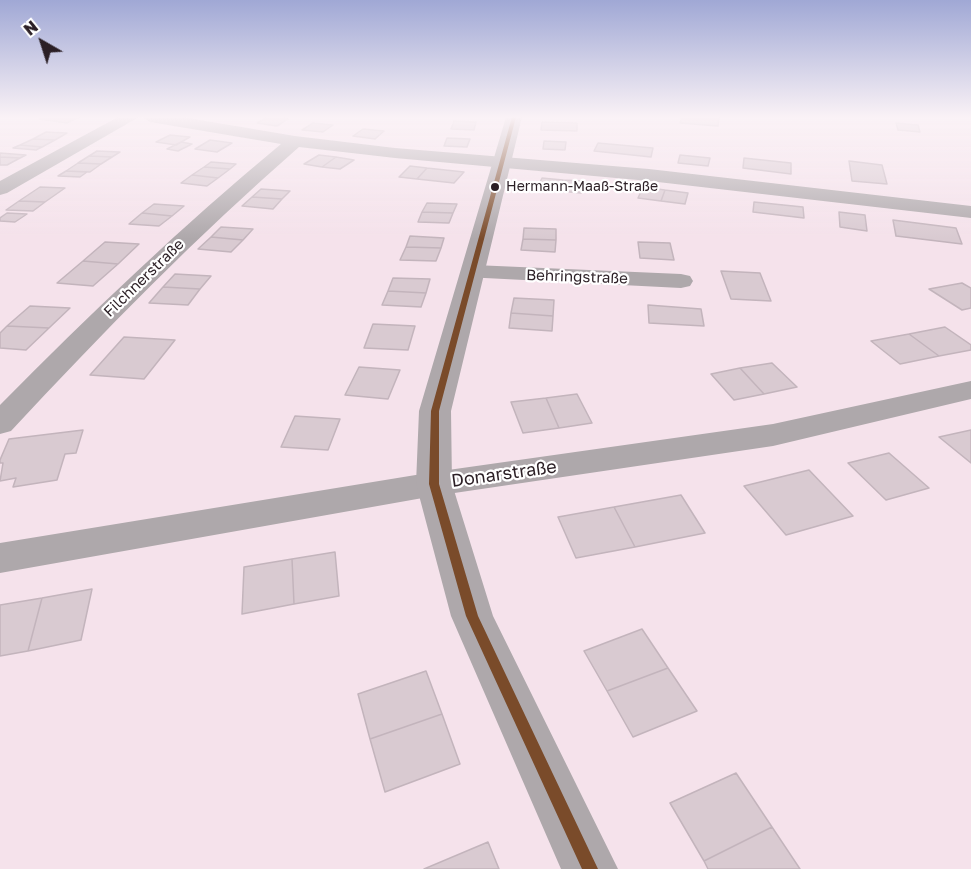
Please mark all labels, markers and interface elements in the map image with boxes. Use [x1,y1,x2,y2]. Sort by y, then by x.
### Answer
north arrow [12,12,72,72]
text: N [20,16,42,40]
place label: Hermann-Maaß-Straße [506,179,658,195]
marker: Hermann-Maaß-Straße [489,181,501,193]
street label: Filchnerstraße [100,235,188,321]
street label: Behringstraße [526,266,628,288]
street label: Donarstraße [450,456,558,492]

